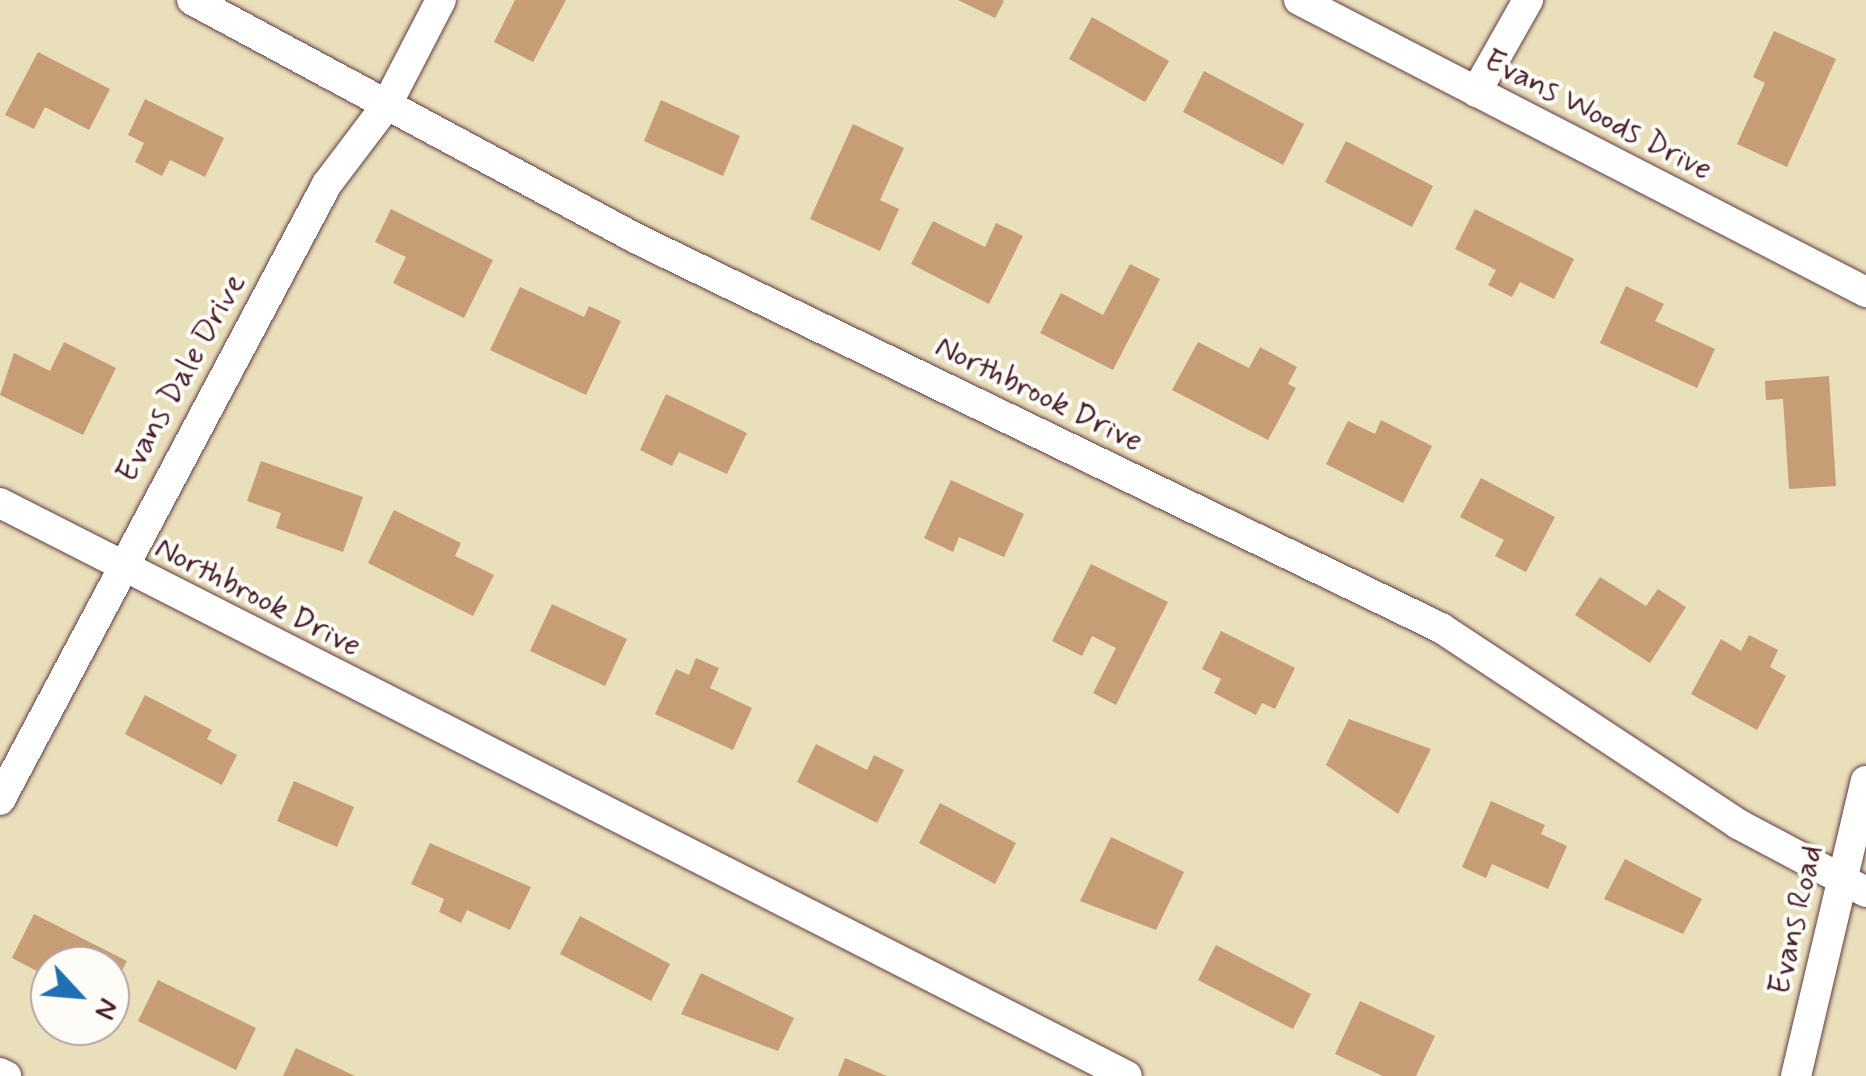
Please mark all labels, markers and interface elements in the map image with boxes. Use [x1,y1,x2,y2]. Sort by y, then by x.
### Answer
street label: Evans Woods Drive [1478,41,1718,189]
street label: Evans Dale Drive [109,269,253,487]
street label: Northbrook Drive [930,328,1148,460]
street label: Northbrook Drive [149,529,367,665]
street label: Evans Road [1760,841,1832,999]
north arrow [30,946,130,1046]
text: N [85,992,126,1025]

